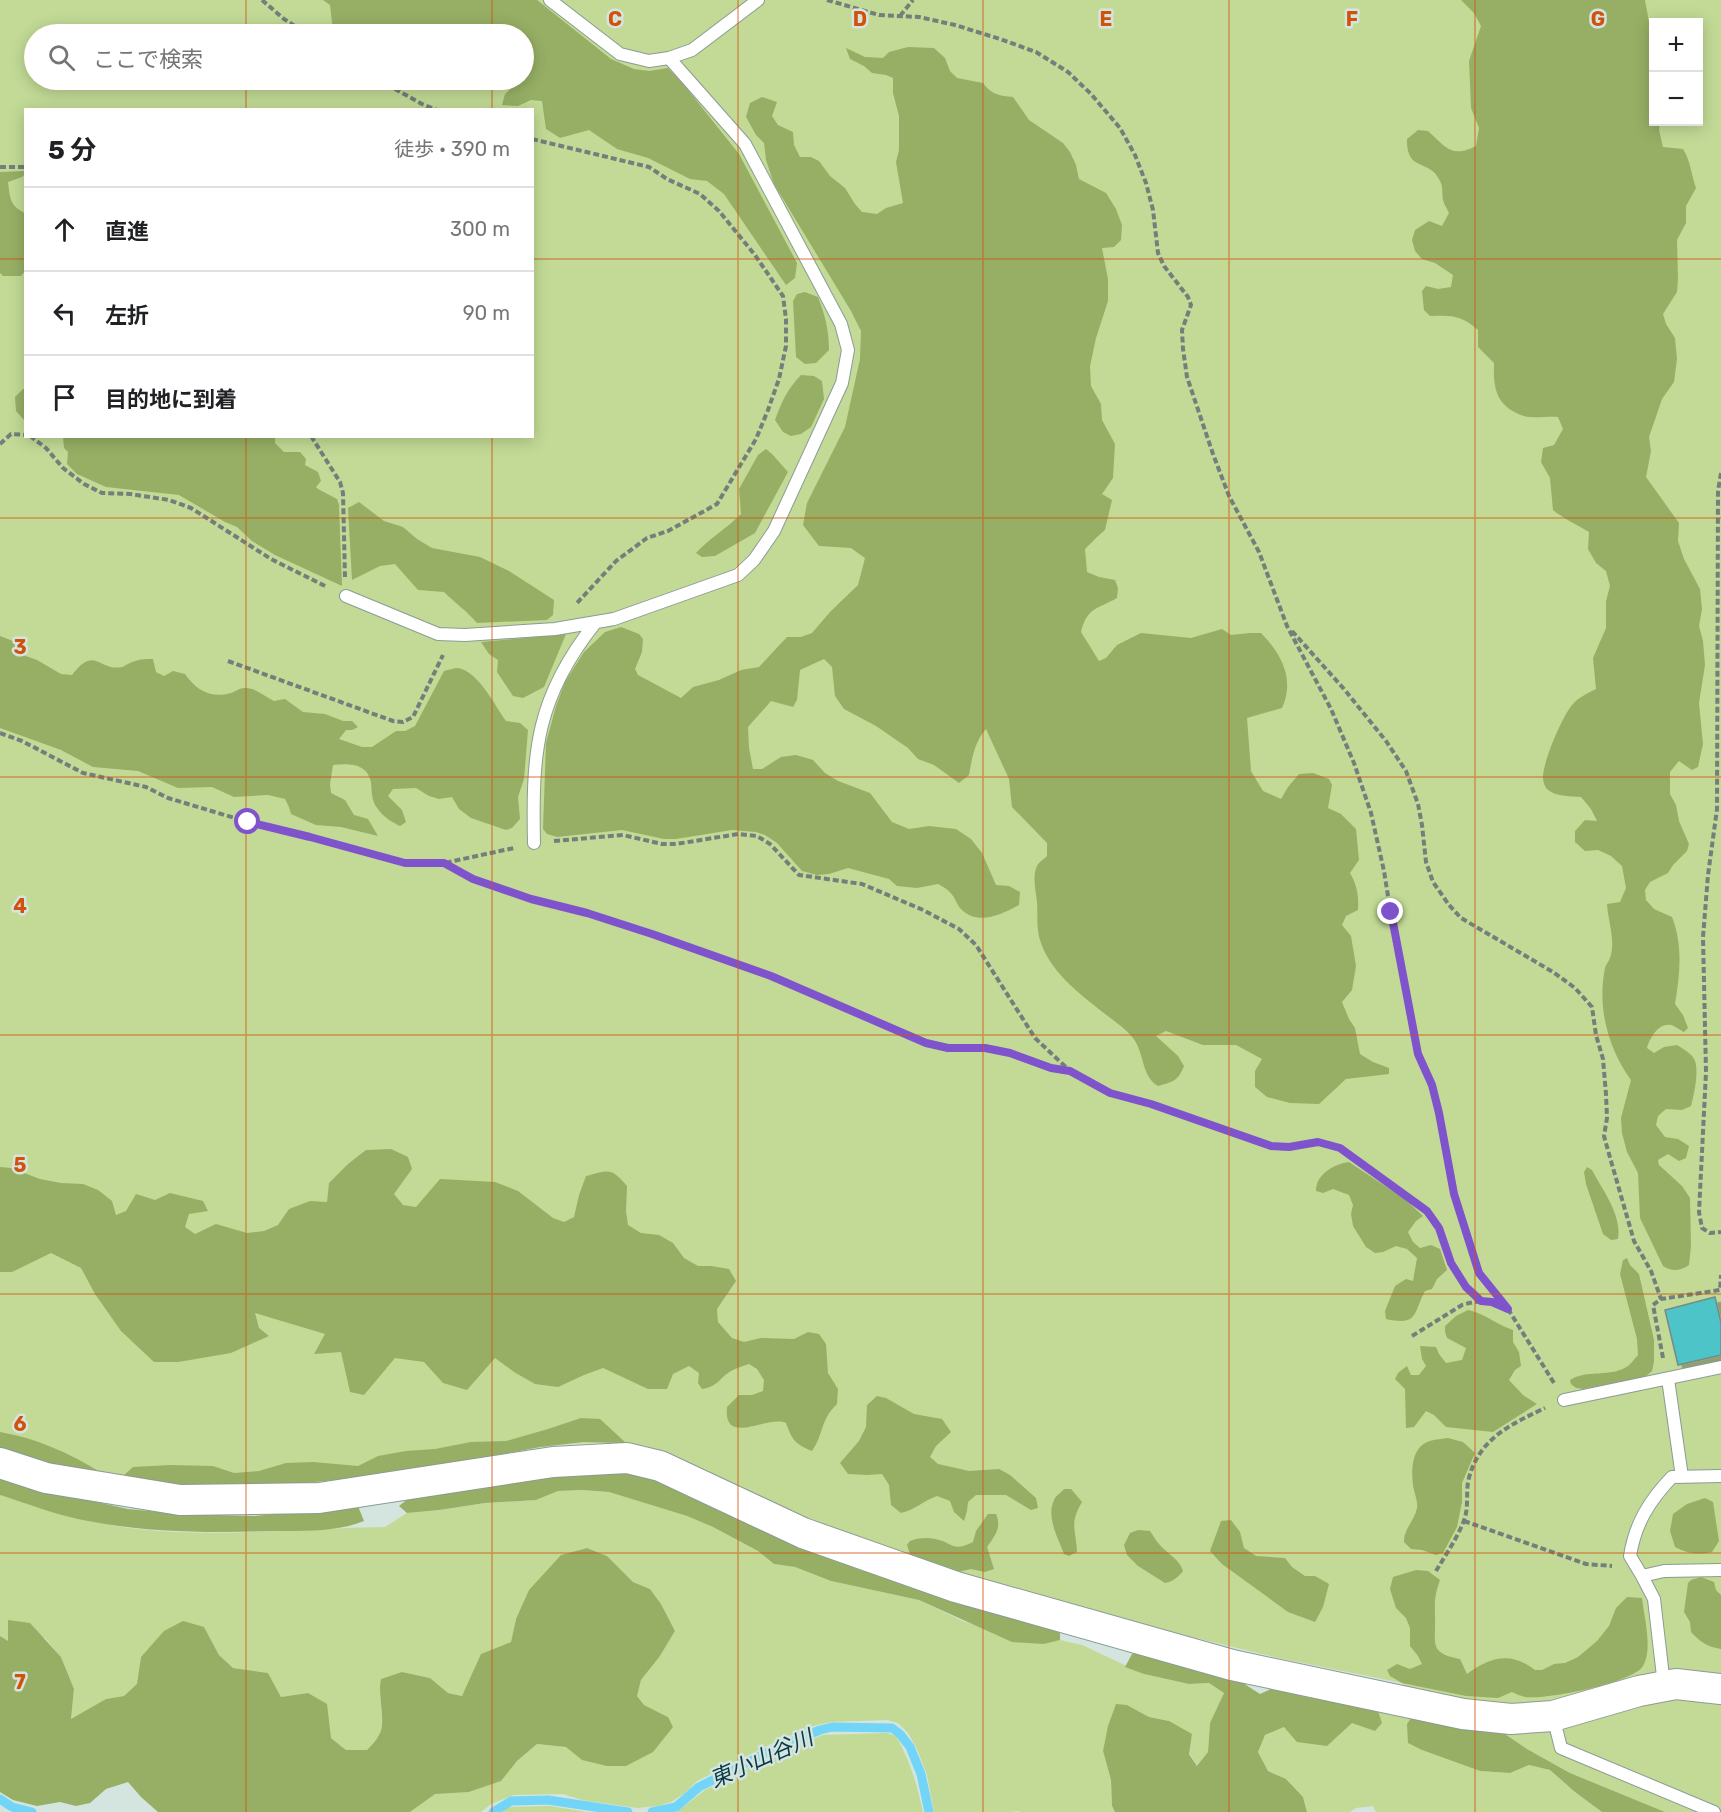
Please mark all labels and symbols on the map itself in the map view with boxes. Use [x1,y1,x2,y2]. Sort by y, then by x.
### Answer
text: C [608,7,622,31]
text: D [853,7,867,31]
text: E [1100,7,1112,31]
text: F [1346,7,1358,31]
text: G [1591,7,1605,31]
text: 3 [13,635,27,659]
route start [234,808,260,834]
text: 4 [13,894,27,918]
route end [1377,898,1403,924]
text: 5 [14,1153,27,1177]
text: 6 [13,1412,27,1436]
text: 7 [14,1670,26,1694]
water label: 東小山谷川 [705,1723,819,1793]

